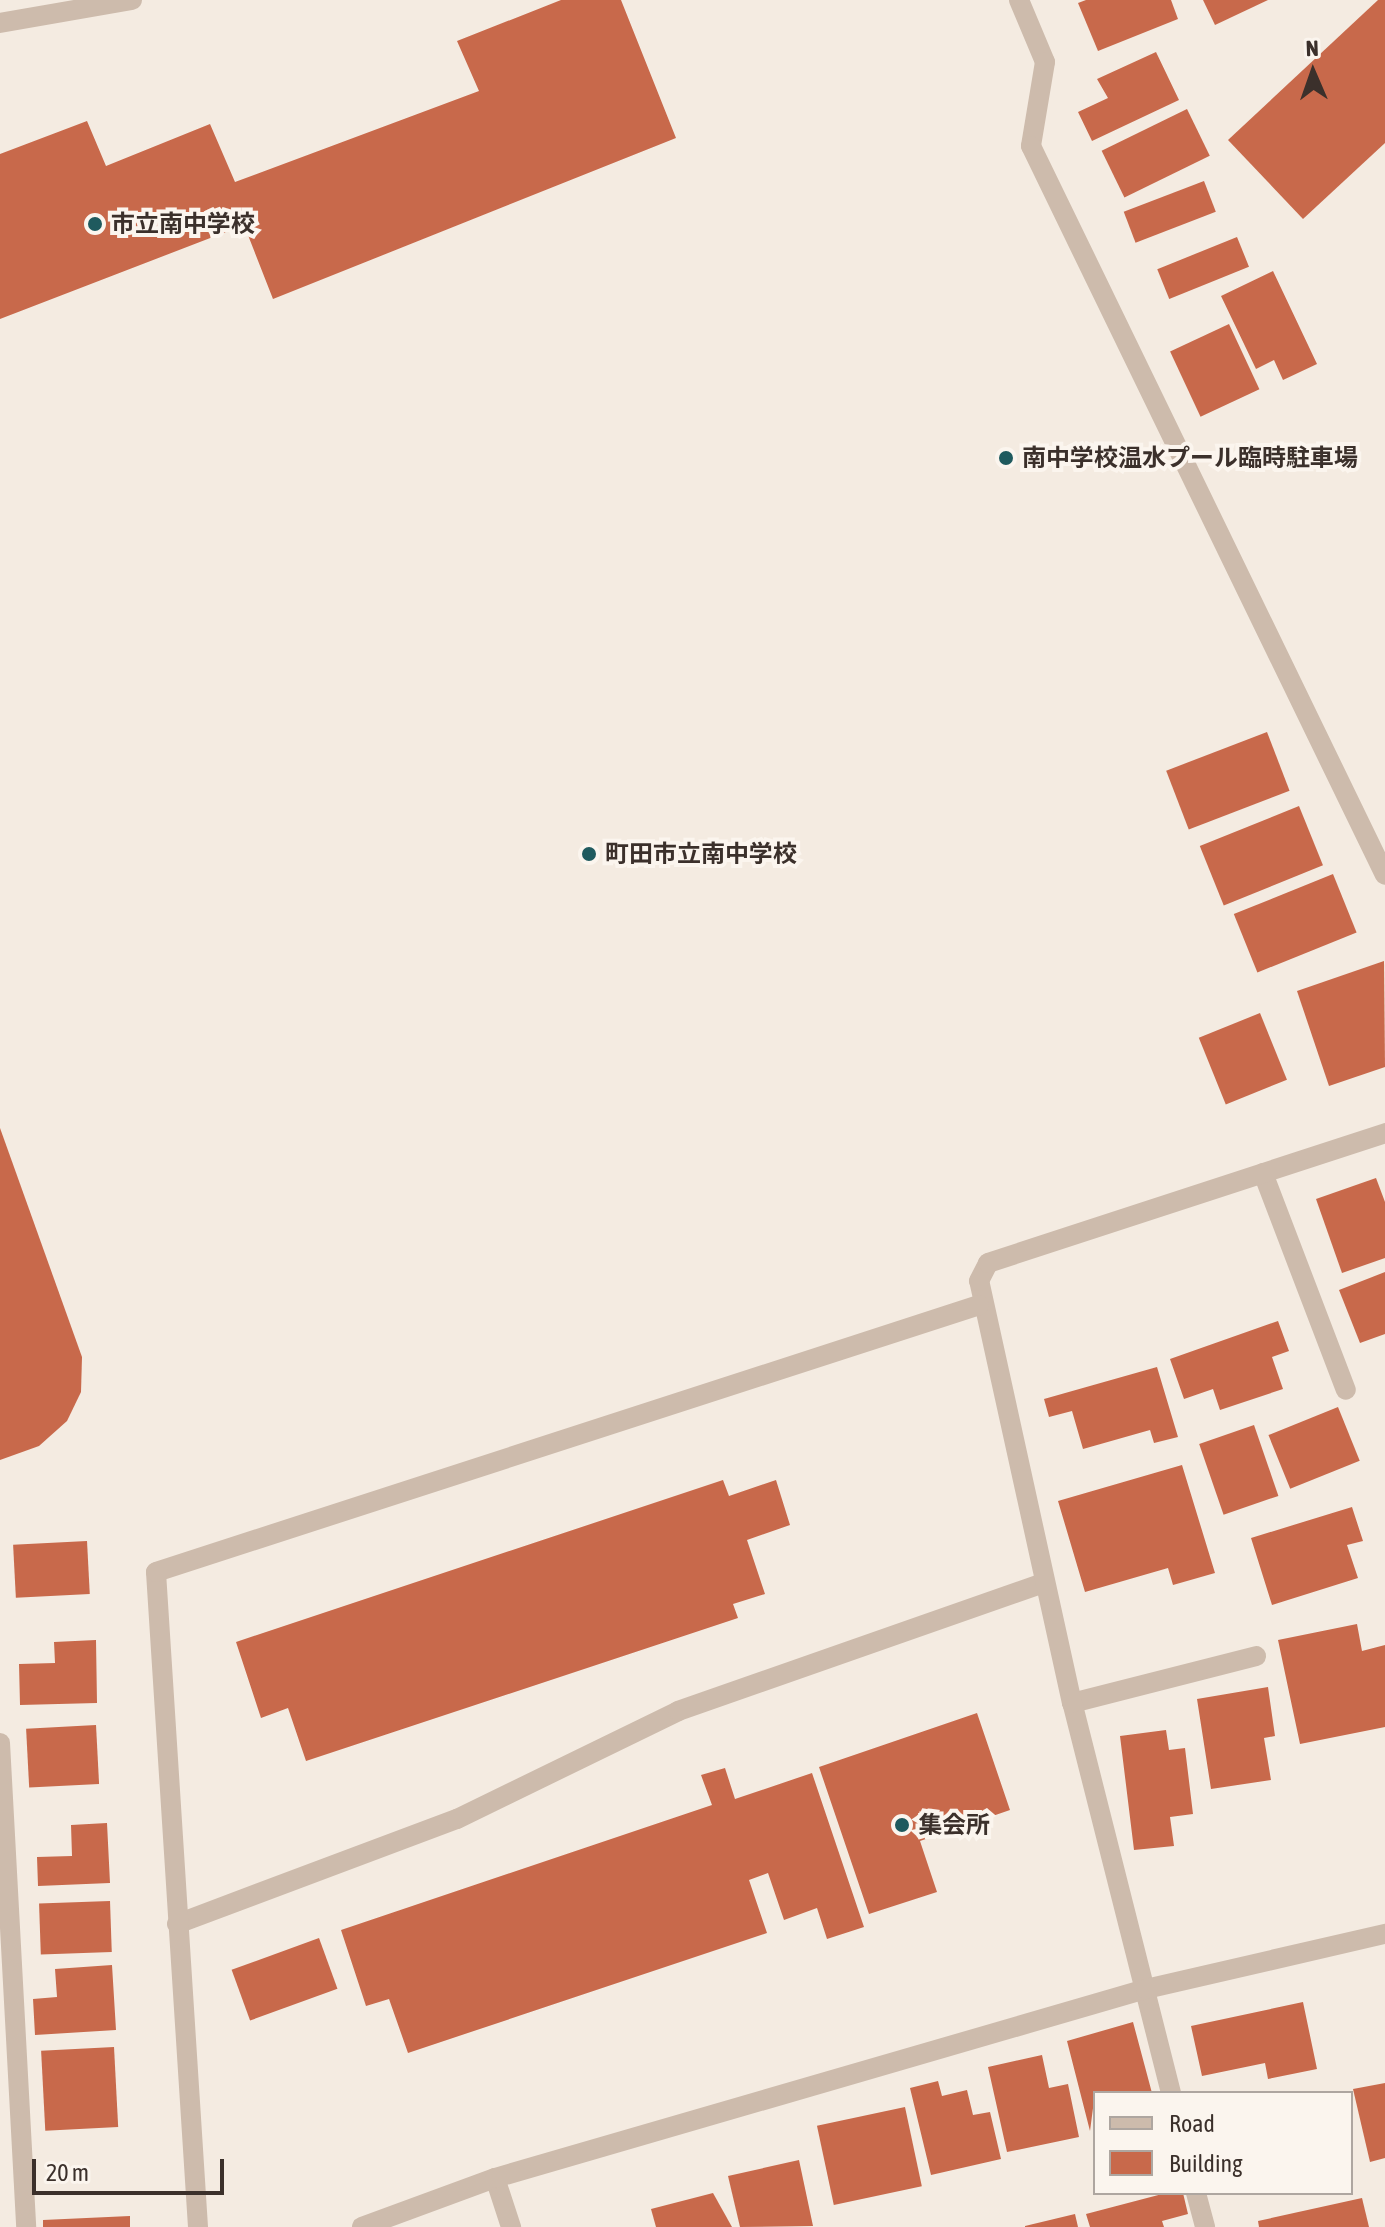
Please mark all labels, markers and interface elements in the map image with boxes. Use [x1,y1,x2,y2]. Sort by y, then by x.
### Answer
north arrow [1273,32,1353,112]
text: N [1305,35,1319,61]
place label: 市立南中学校 [111,210,255,238]
marker: 市立南中学校 [86,215,104,233]
place label: 南中学校温水プール臨時駐車場 [1022,444,1358,472]
marker: 南中学校温水プール臨時駐車場 [997,449,1015,467]
place label: 町田市立南中学校 [605,840,797,868]
marker: 町田市立南中学校 [580,845,598,863]
place label: 集会所 [918,1811,990,1839]
marker: 集会所 [893,1816,911,1834]
legend [1093,2091,1353,2195]
text: Road [1169,2110,1215,2137]
scale bar [36,2143,228,2193]
text: Building [1169,2150,1242,2177]
text: 20 m [46,2159,89,2186]

